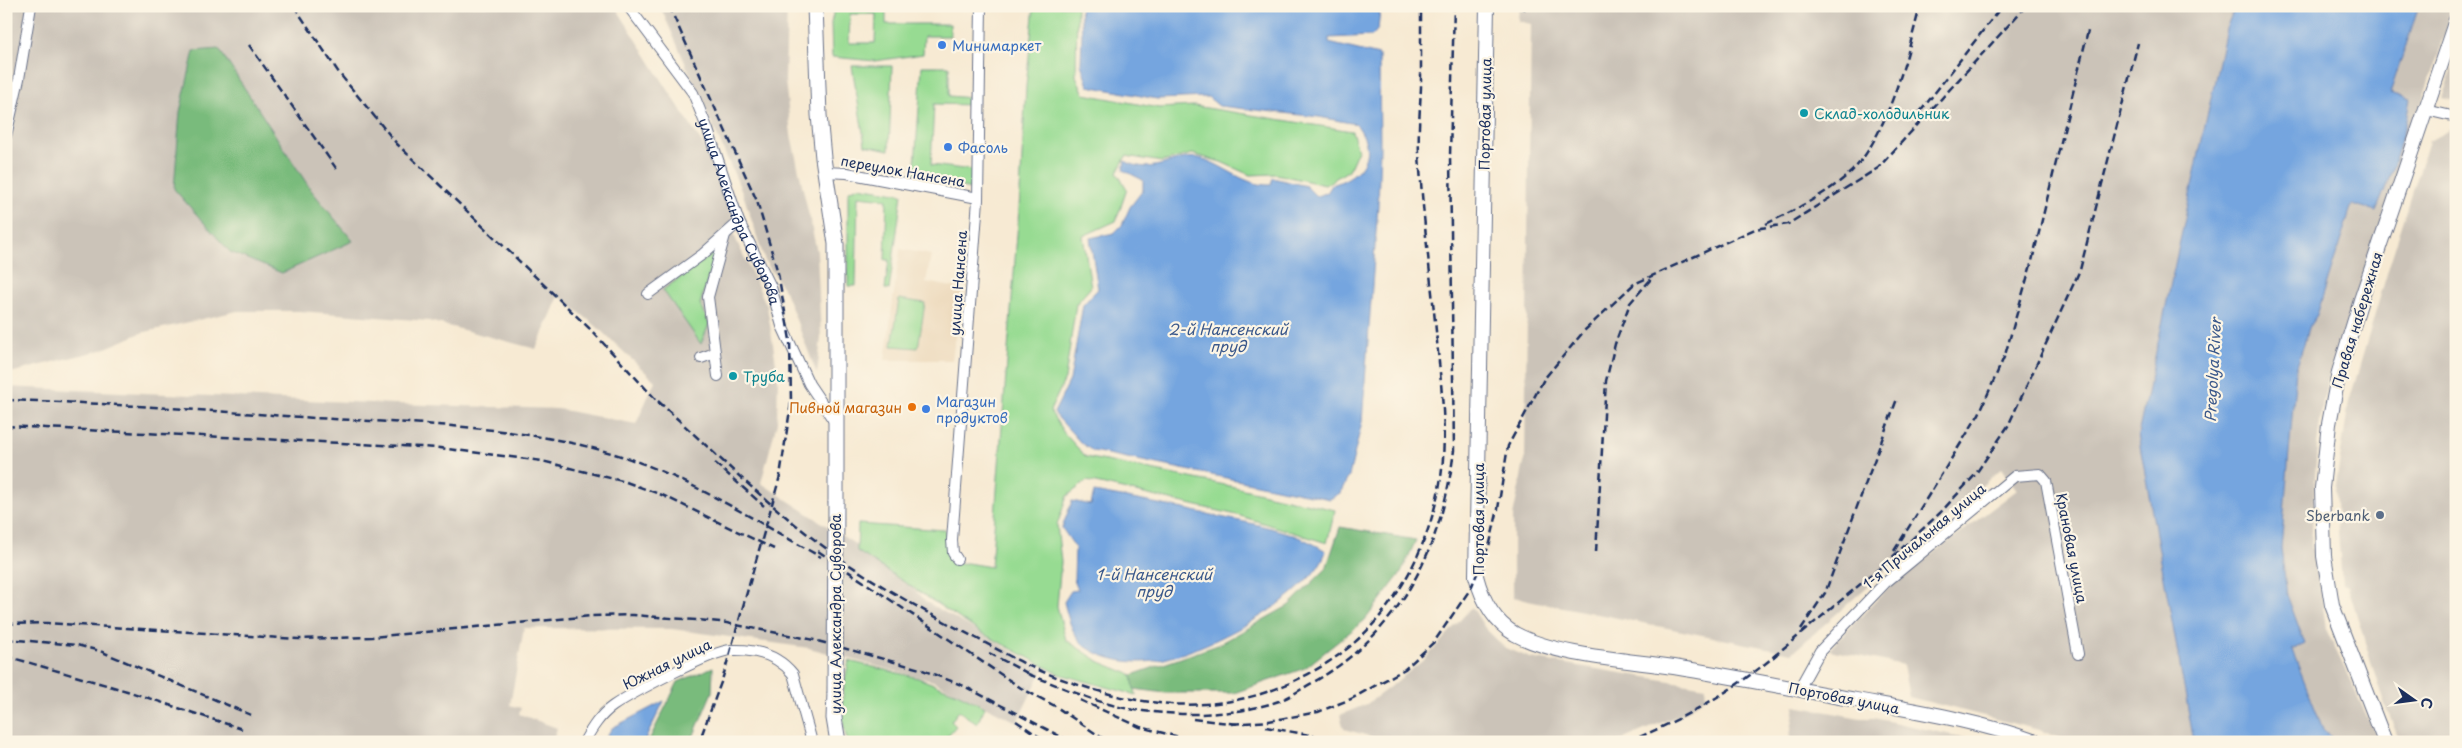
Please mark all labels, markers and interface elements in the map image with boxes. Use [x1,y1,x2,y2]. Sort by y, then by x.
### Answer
place label: Минимаркет [952,35,1042,56]
marker: Минимаркет [936,39,948,51]
street label: Портовая улица [1474,57,1496,170]
place label: Склад-холодильник [1814,103,1950,124]
marker: Склад-холодильник [1798,107,1810,119]
street label: улица Александра Суворова [694,114,786,307]
place label: Фасоль [958,137,1008,158]
marker: Фасоль [942,141,954,153]
street label: переулок Нансена [839,150,967,192]
street label: улица Нансена [944,229,972,336]
street label: Правая набережная [2326,249,2388,391]
water label: Pregolya River [2198,315,2226,423]
water label: 2-й Нансенский пруд [1168,317,1290,357]
place label: Труба [743,366,785,387]
marker: Труба [727,370,739,382]
place label: Магазин продуктов [936,391,1008,428]
place label: Пивной магазин [789,397,902,418]
marker: Пивной магазин [906,401,918,413]
marker: Магазин продуктов [920,403,932,415]
street label: Портовая улица [1468,463,1489,575]
street label: 1-я Причальная улица [1858,478,1990,594]
street label: Крановая улица [2051,491,2093,605]
place label: Sberbank [2306,505,2370,526]
marker: Sberbank [2374,509,2386,521]
street label: улица Александра Суворова [825,514,846,714]
water label: 1-й Нансенский пруд [1096,562,1214,602]
street label: Южная улица [619,633,715,695]
north arrow [2390,676,2440,726]
street label: Портовая улица [1787,677,1901,719]
text: С [2416,696,2439,711]

